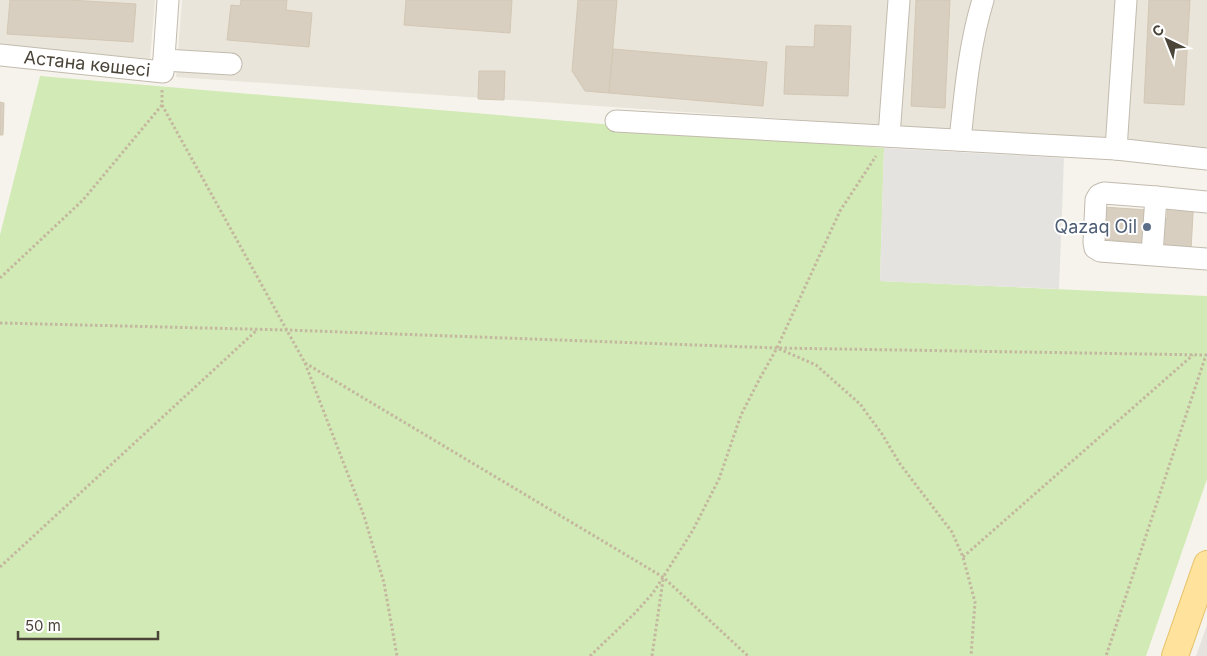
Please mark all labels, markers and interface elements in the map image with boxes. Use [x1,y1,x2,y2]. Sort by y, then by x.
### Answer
north arrow [1142,15,1192,65]
text: С [1148,20,1167,40]
street label: Астана көшесі [23,46,151,81]
place label: Qazaq Oil [1055,216,1137,237]
marker: Qazaq Oil [1141,221,1153,233]
scale bar [18,608,158,640]
text: 50 m [25,616,61,635]

